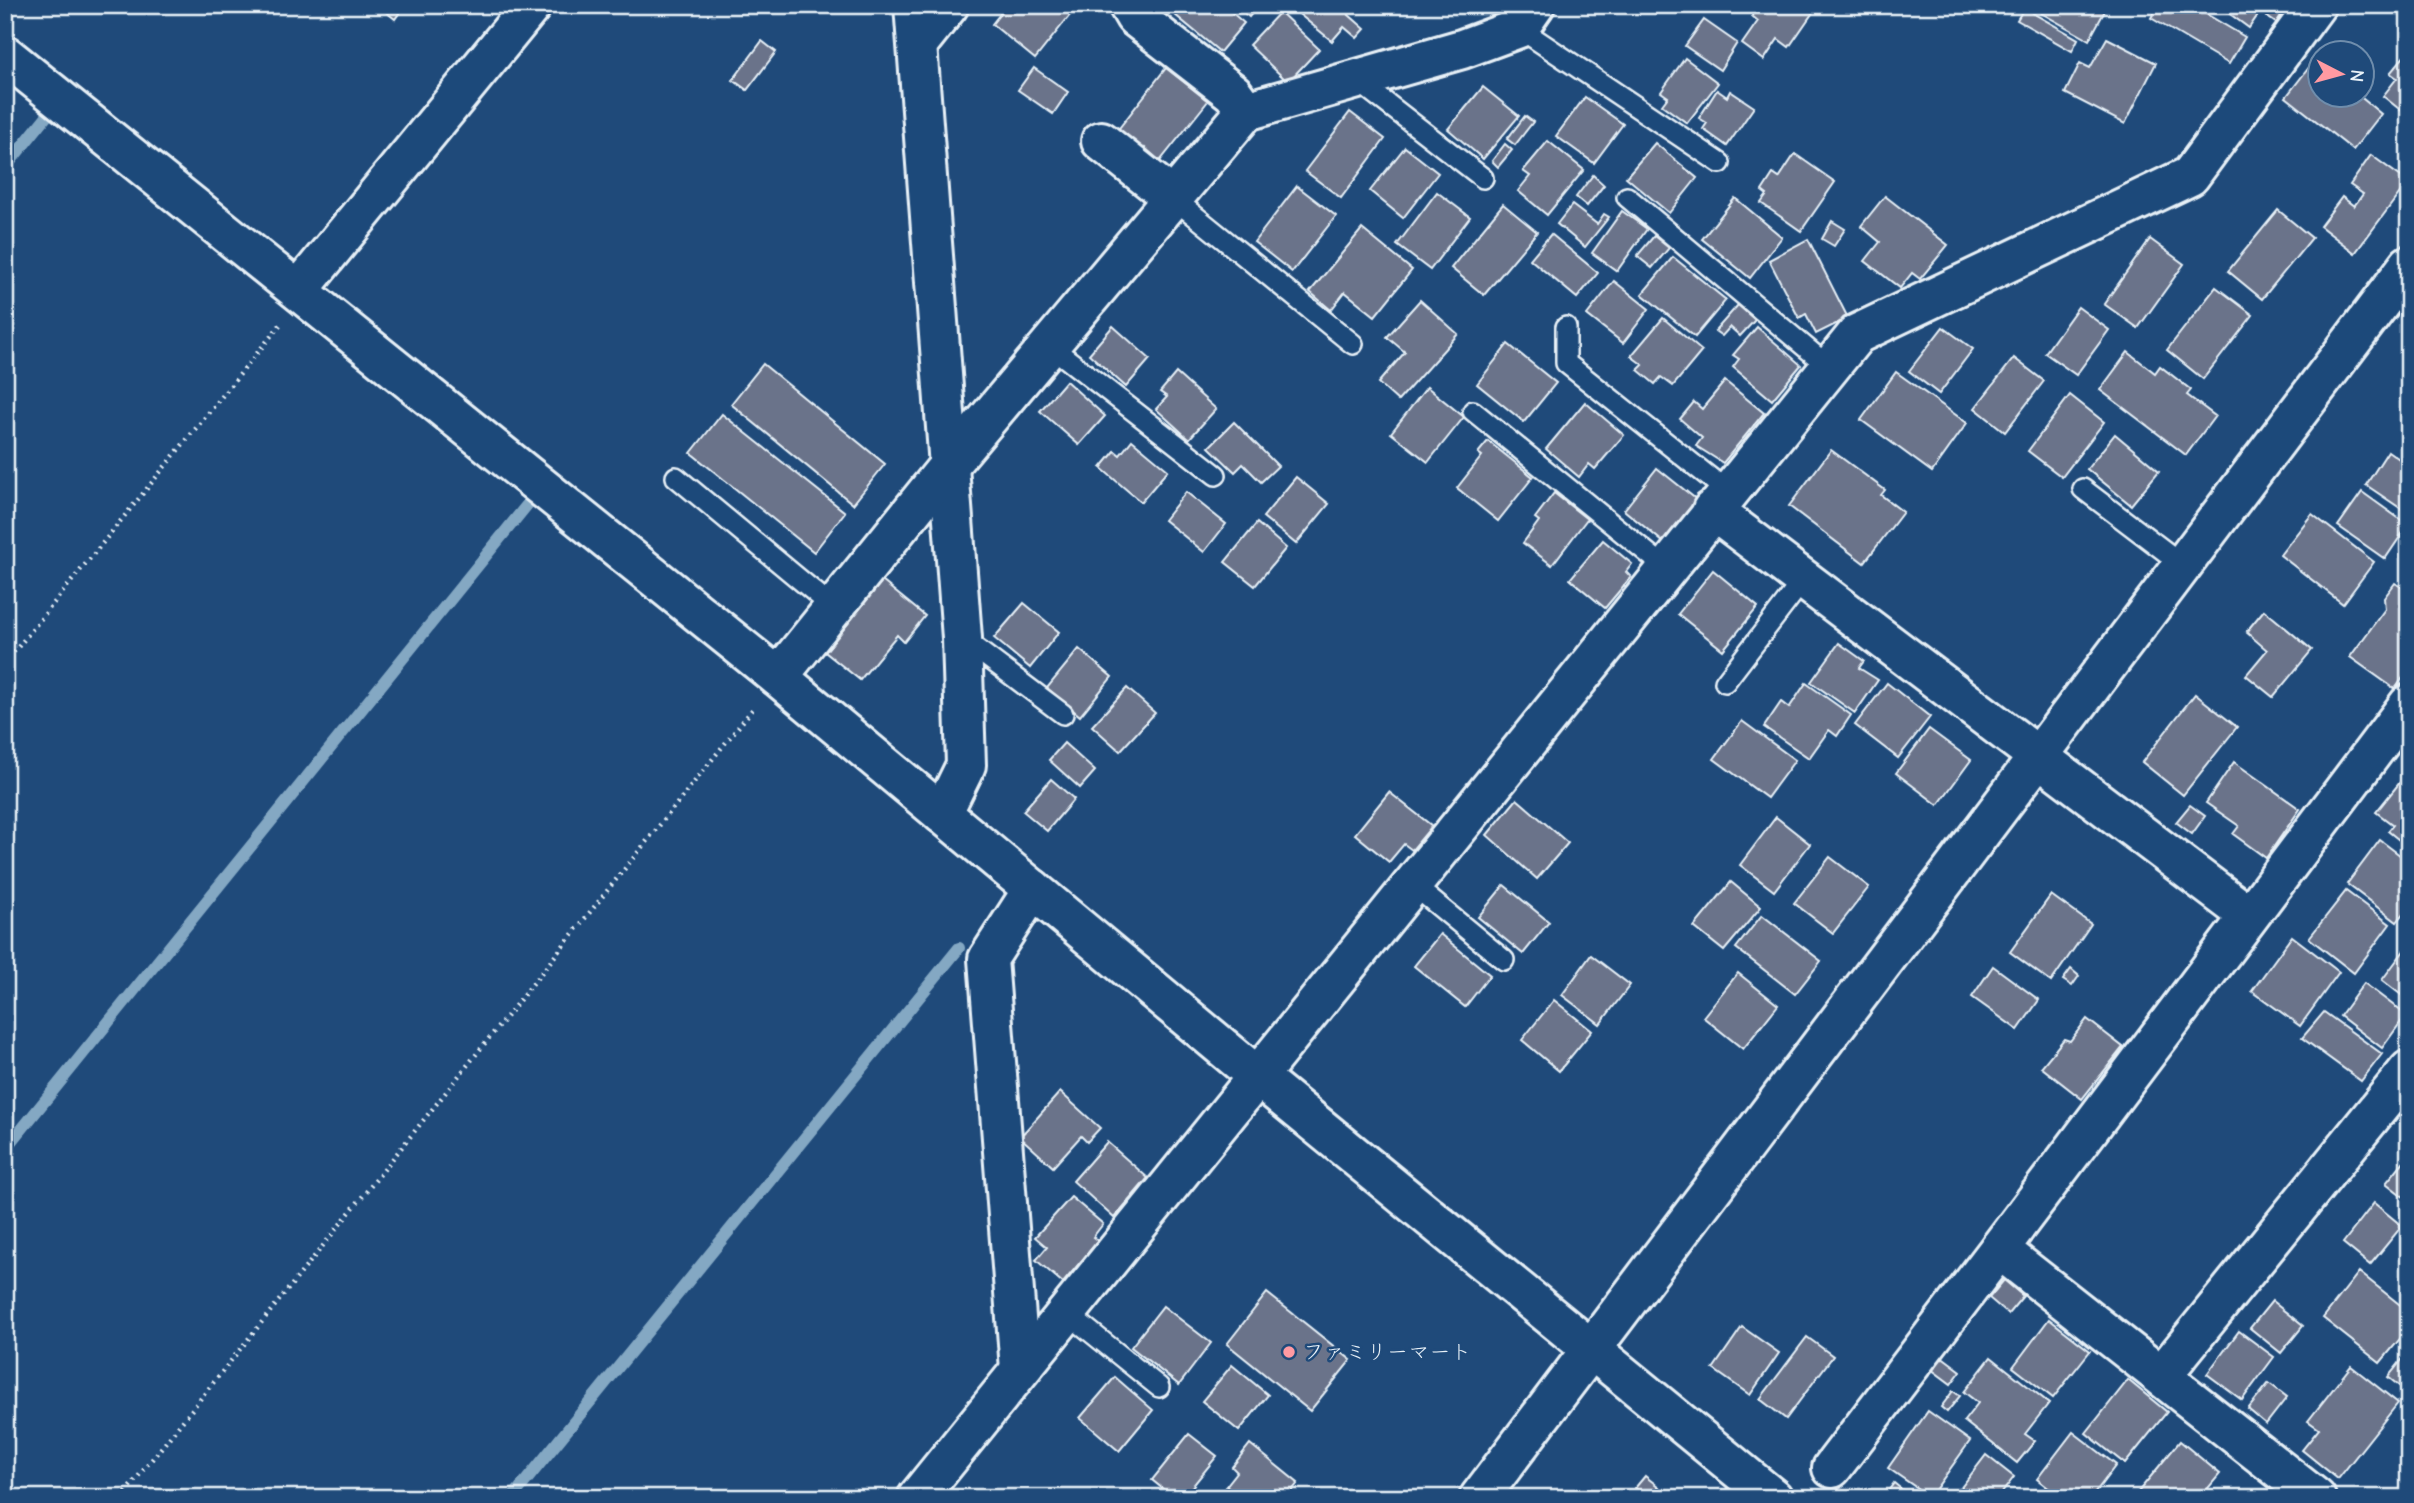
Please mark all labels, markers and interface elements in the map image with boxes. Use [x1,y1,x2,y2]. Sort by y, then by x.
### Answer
north arrow [2306,38,2376,108]
text: N [2345,68,2368,83]
place label: ファミリーマート [1303,1340,1471,1364]
marker: ファミリーマート [1281,1344,1297,1360]

